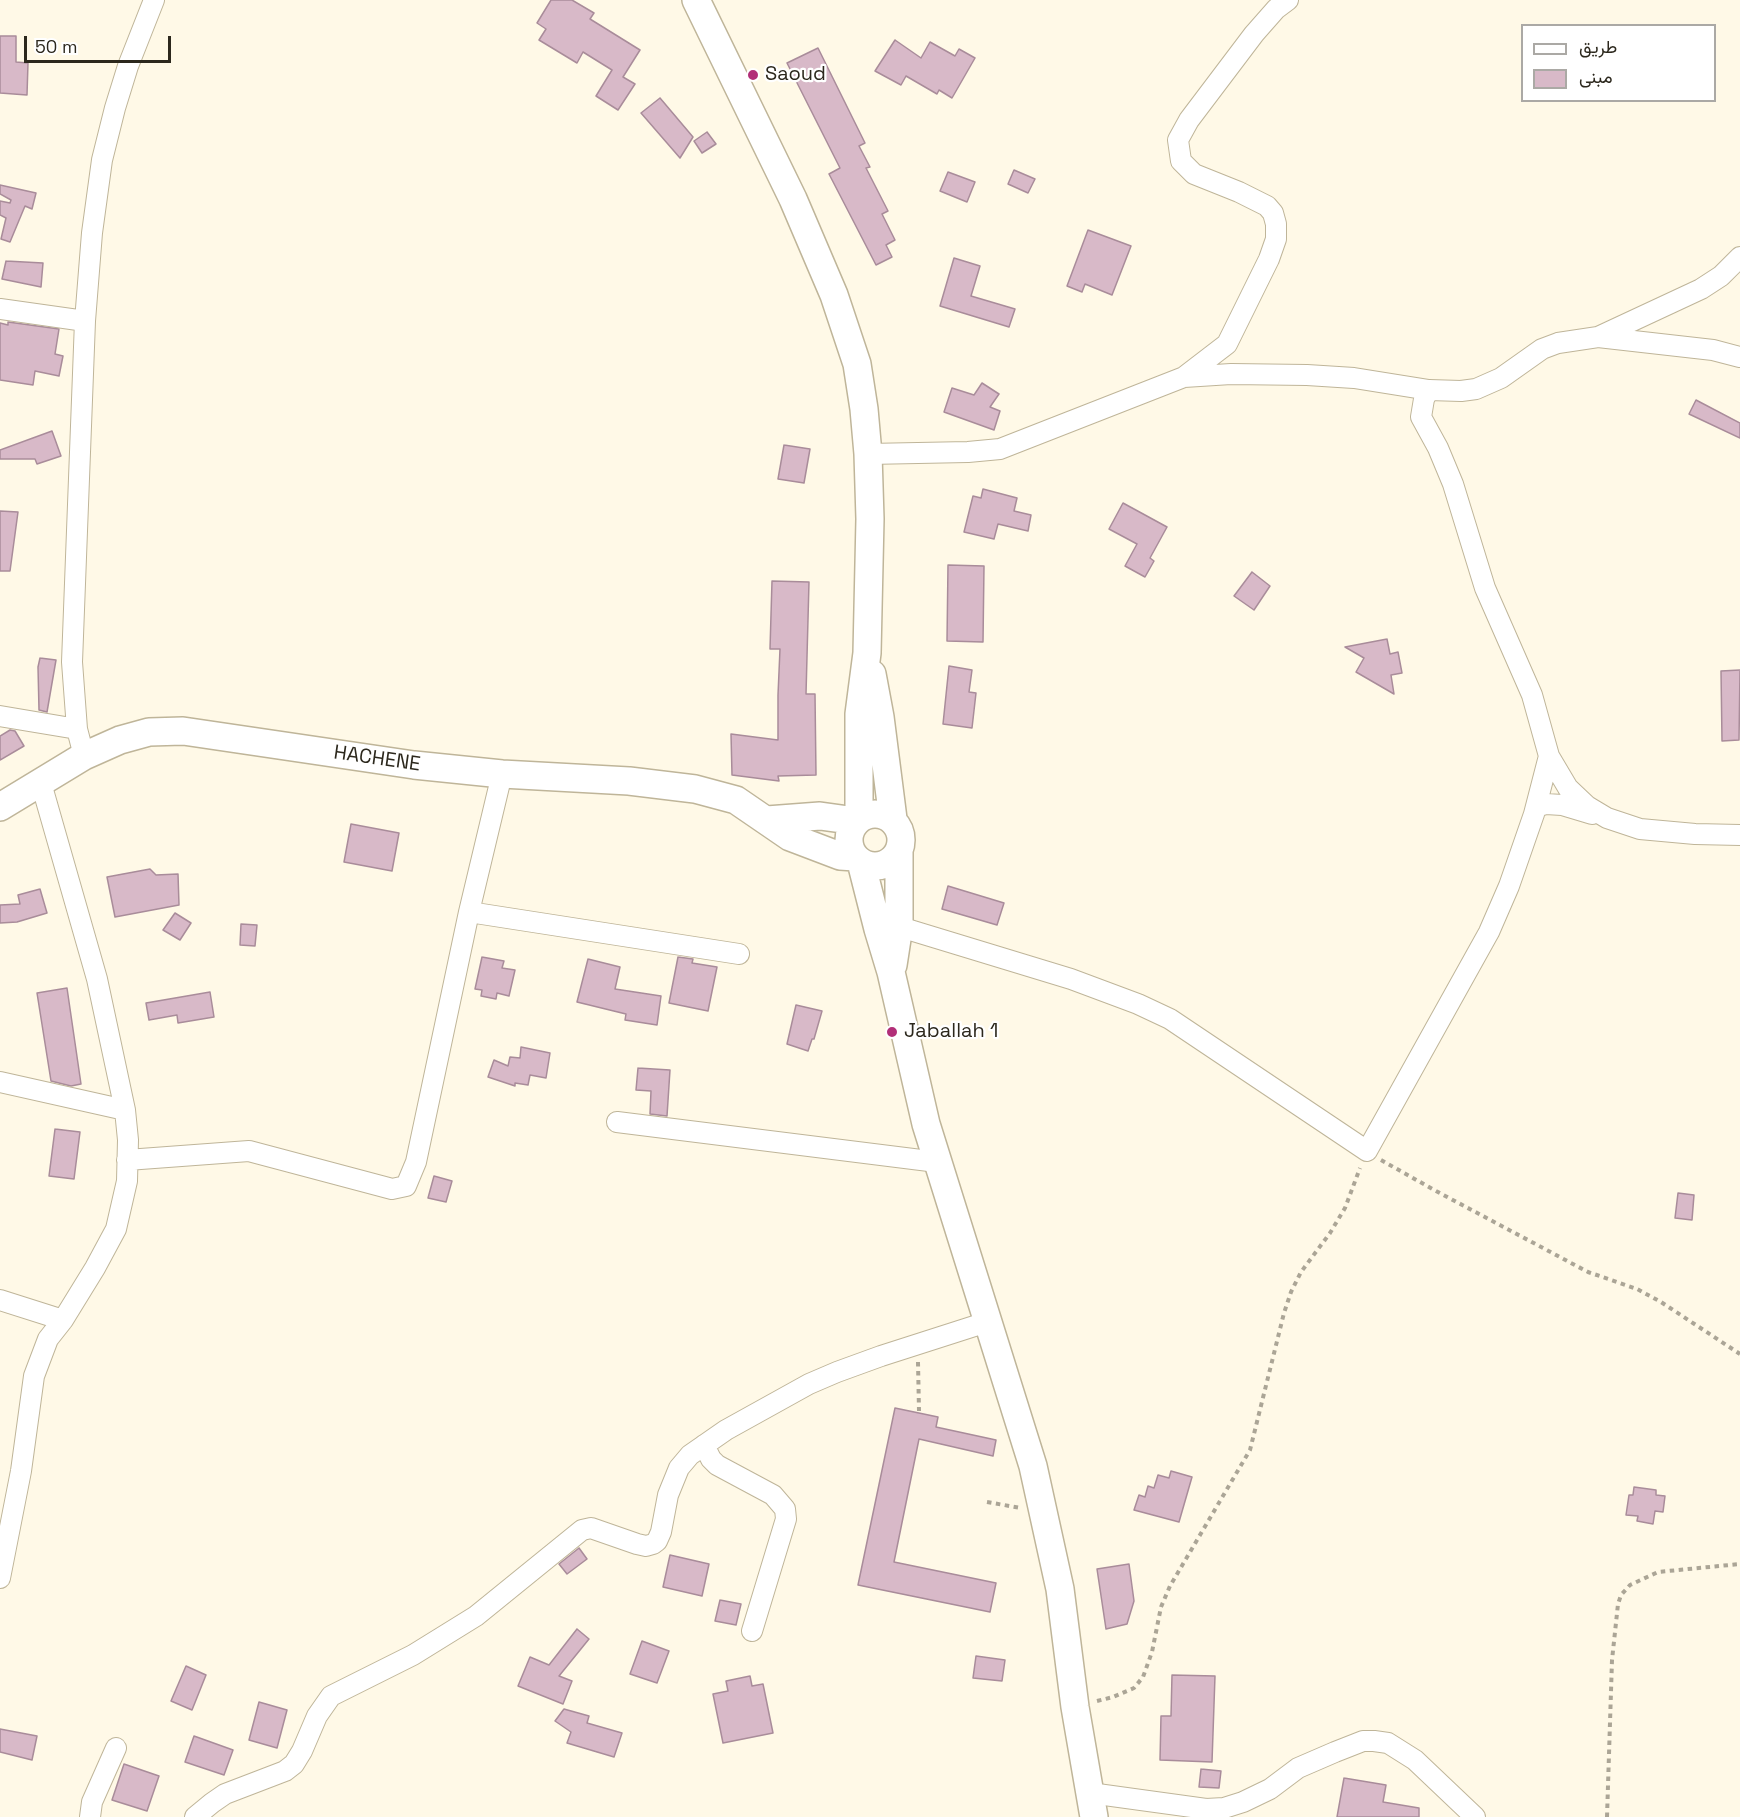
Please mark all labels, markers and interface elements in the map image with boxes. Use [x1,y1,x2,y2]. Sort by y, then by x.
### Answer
scale bar [27,24,174,62]
legend [1521,24,1716,102]
text: 50 m [35,35,77,58]
text: طريق [1579,35,1617,58]
place label: Saoud [765,63,826,87]
text: مبنى [1579,65,1613,88]
marker: Saoud [746,68,760,82]
street label: HACHENE [332,741,422,777]
place label: Jaballah 1 [904,1020,998,1044]
marker: Jaballah 1 [885,1025,899,1039]

